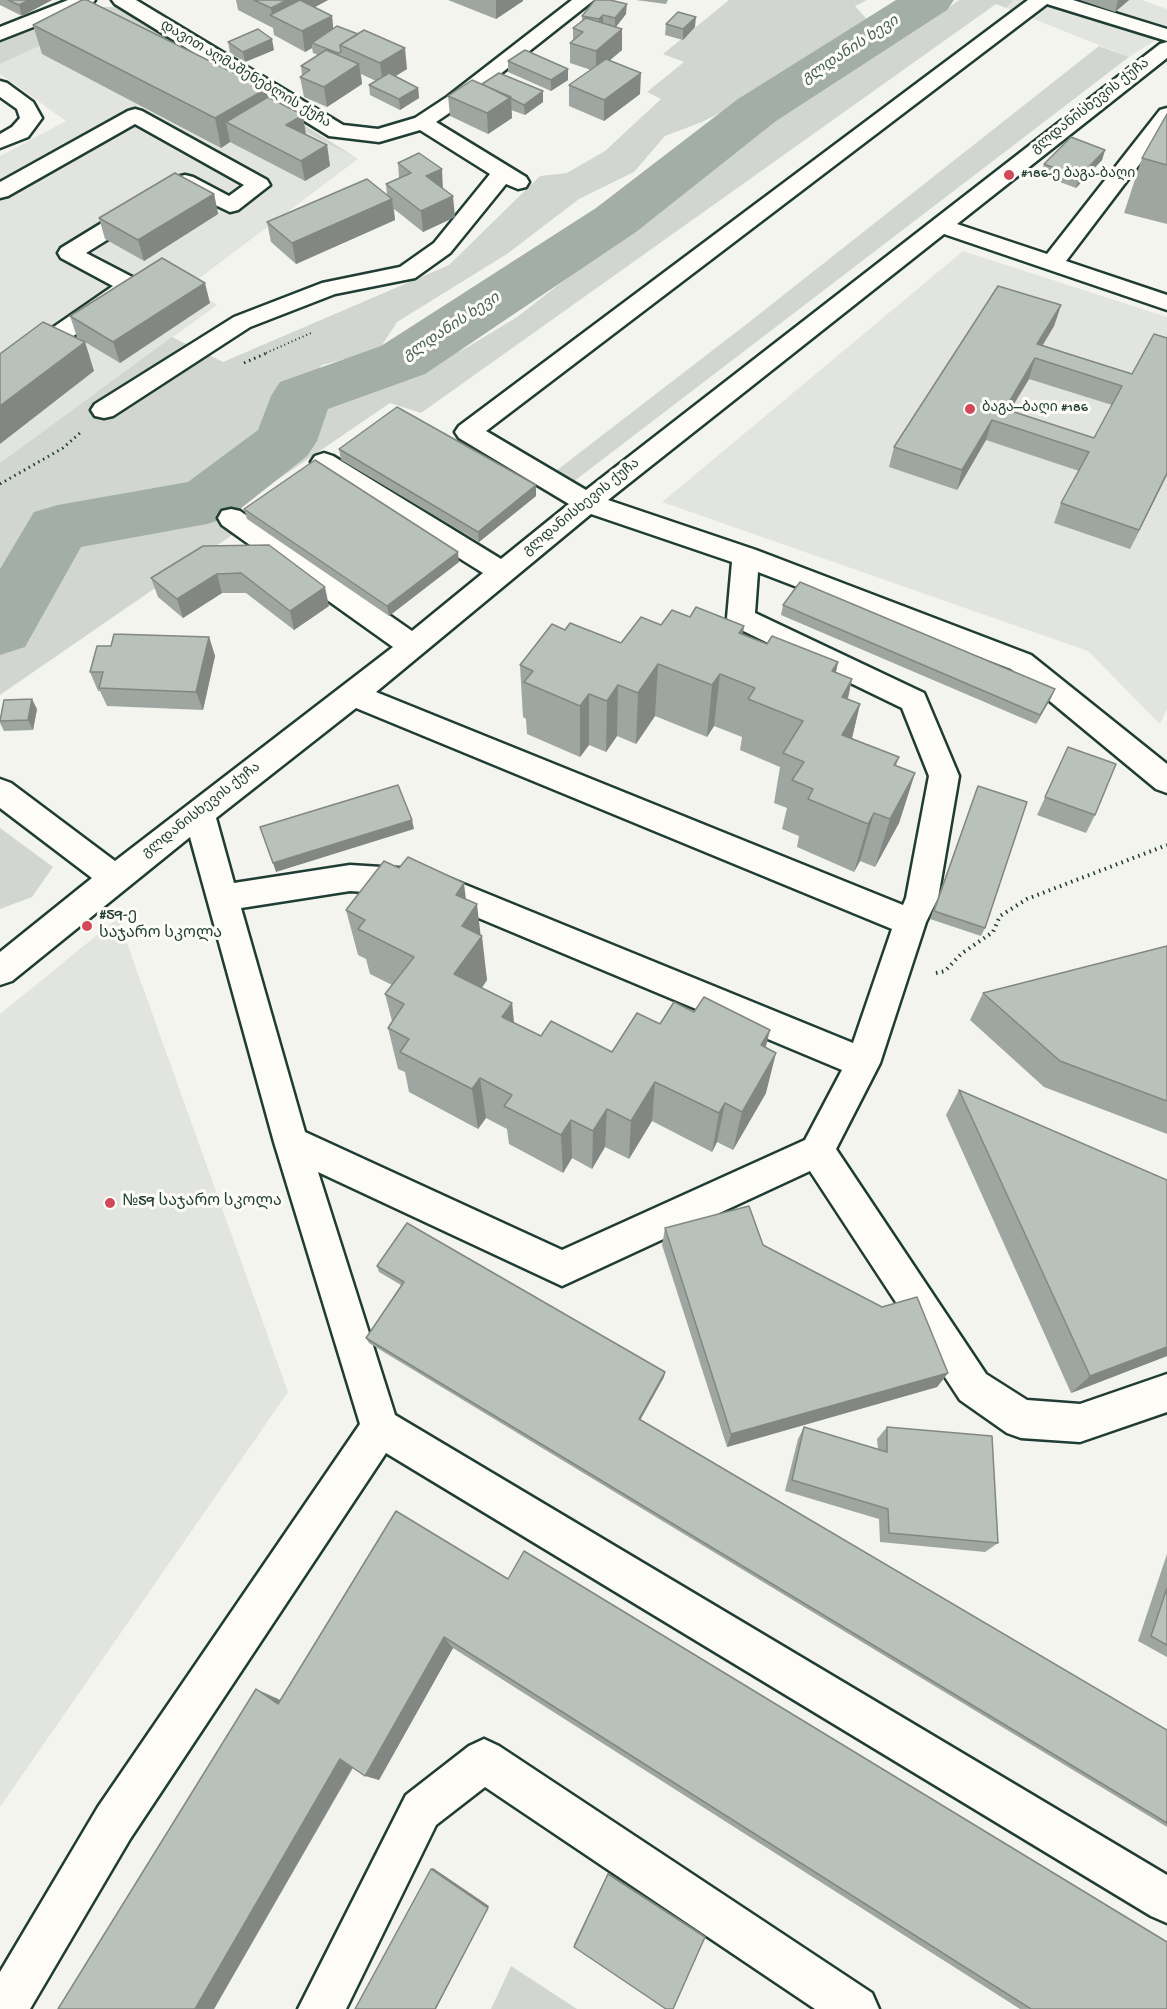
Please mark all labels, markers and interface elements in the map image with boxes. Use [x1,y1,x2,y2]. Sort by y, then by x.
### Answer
water label: გლდანის ხევი [799,13,903,89]
street label: დავით აღმაშენებლის ქუჩა [157,17,333,133]
street label: გლდანისხევის ქუჩა [1029,56,1153,158]
place label: #186-ე ბაგა-ბაღი [1021,167,1135,183]
marker: #186-ე ბაგა-ბაღი [1002,168,1016,182]
water label: გლდანის ხევი [400,290,504,366]
place label: ბაგა–ბაღი #186 [982,401,1088,417]
marker: ბაგა–ბაღი #186 [963,402,977,416]
street label: გლდანისხევის ქუჩა [520,456,644,560]
street label: გლდანისხევის ქუჩა [140,760,264,862]
place label: #59-ე საჯარო სკოლა [99,907,222,945]
marker: #59-ე საჯარო სკოლა [80,919,94,933]
place label: №59 საჯარო სკოლა [122,1193,282,1213]
marker: №59 საჯარო სკოლა [103,1196,117,1210]

